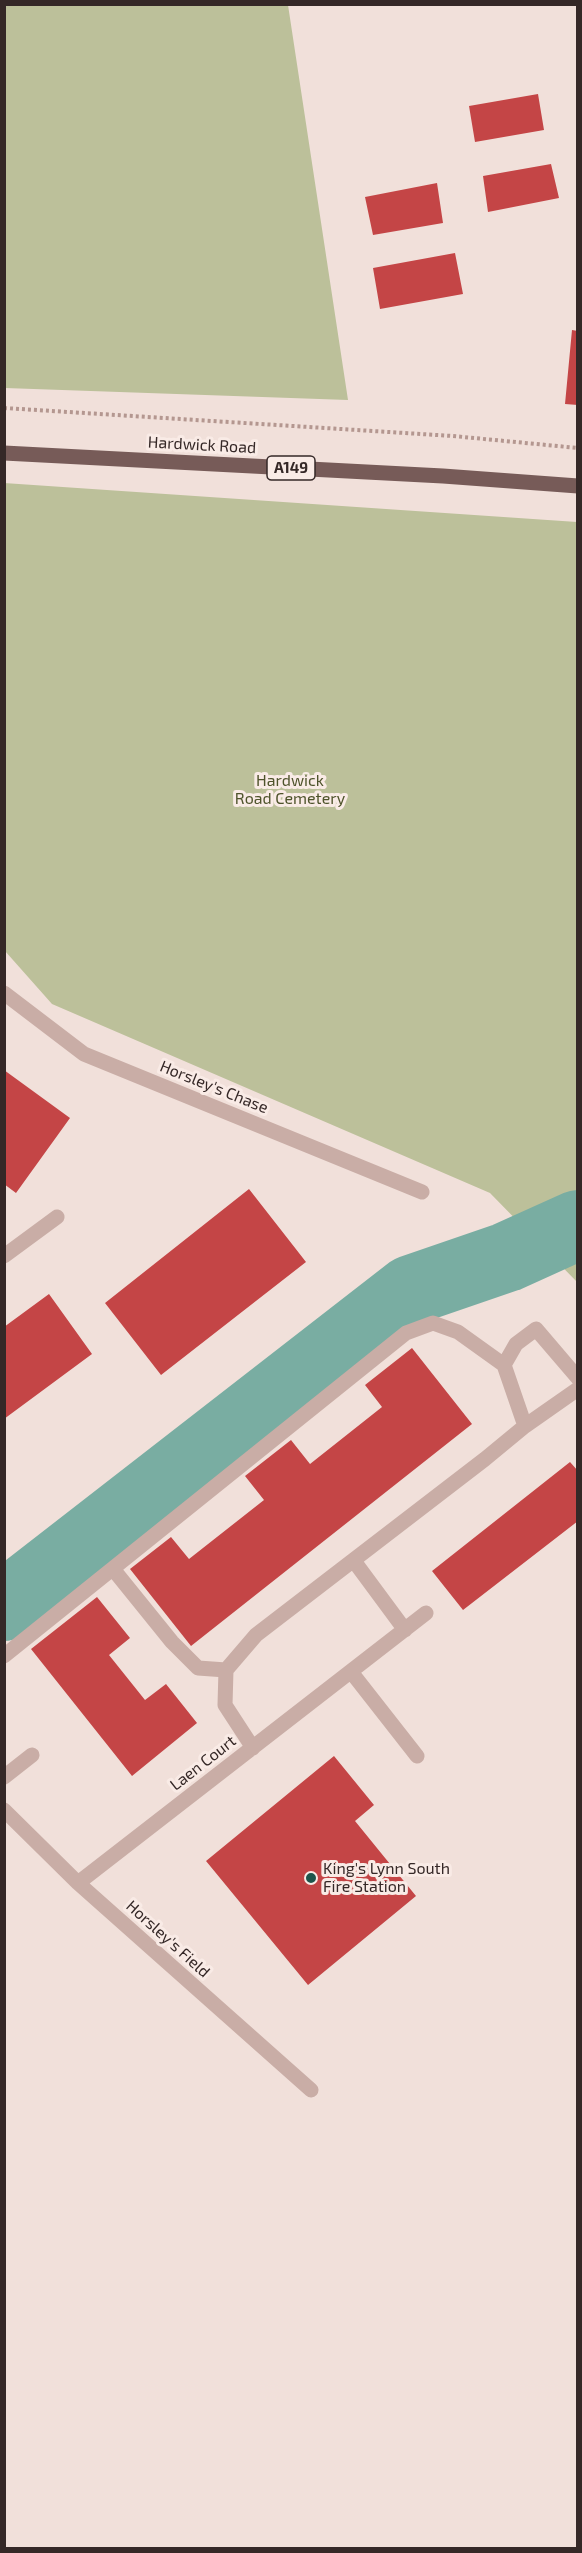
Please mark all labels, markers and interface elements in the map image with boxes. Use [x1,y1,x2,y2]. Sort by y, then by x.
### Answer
street label: Hardwick Road [147,433,257,457]
road number: A149 [267,456,315,480]
park label: Hardwick Road Cemetery [235,771,345,809]
street label: Horsley's Chase [157,1057,271,1117]
street label: Laen Court [166,1731,240,1795]
place label: King's Lynn South Fire Station [323,1859,450,1897]
marker: King's Lynn South Fire Station [304,1871,318,1885]
street label: Horsley's Field [122,1896,214,1982]

